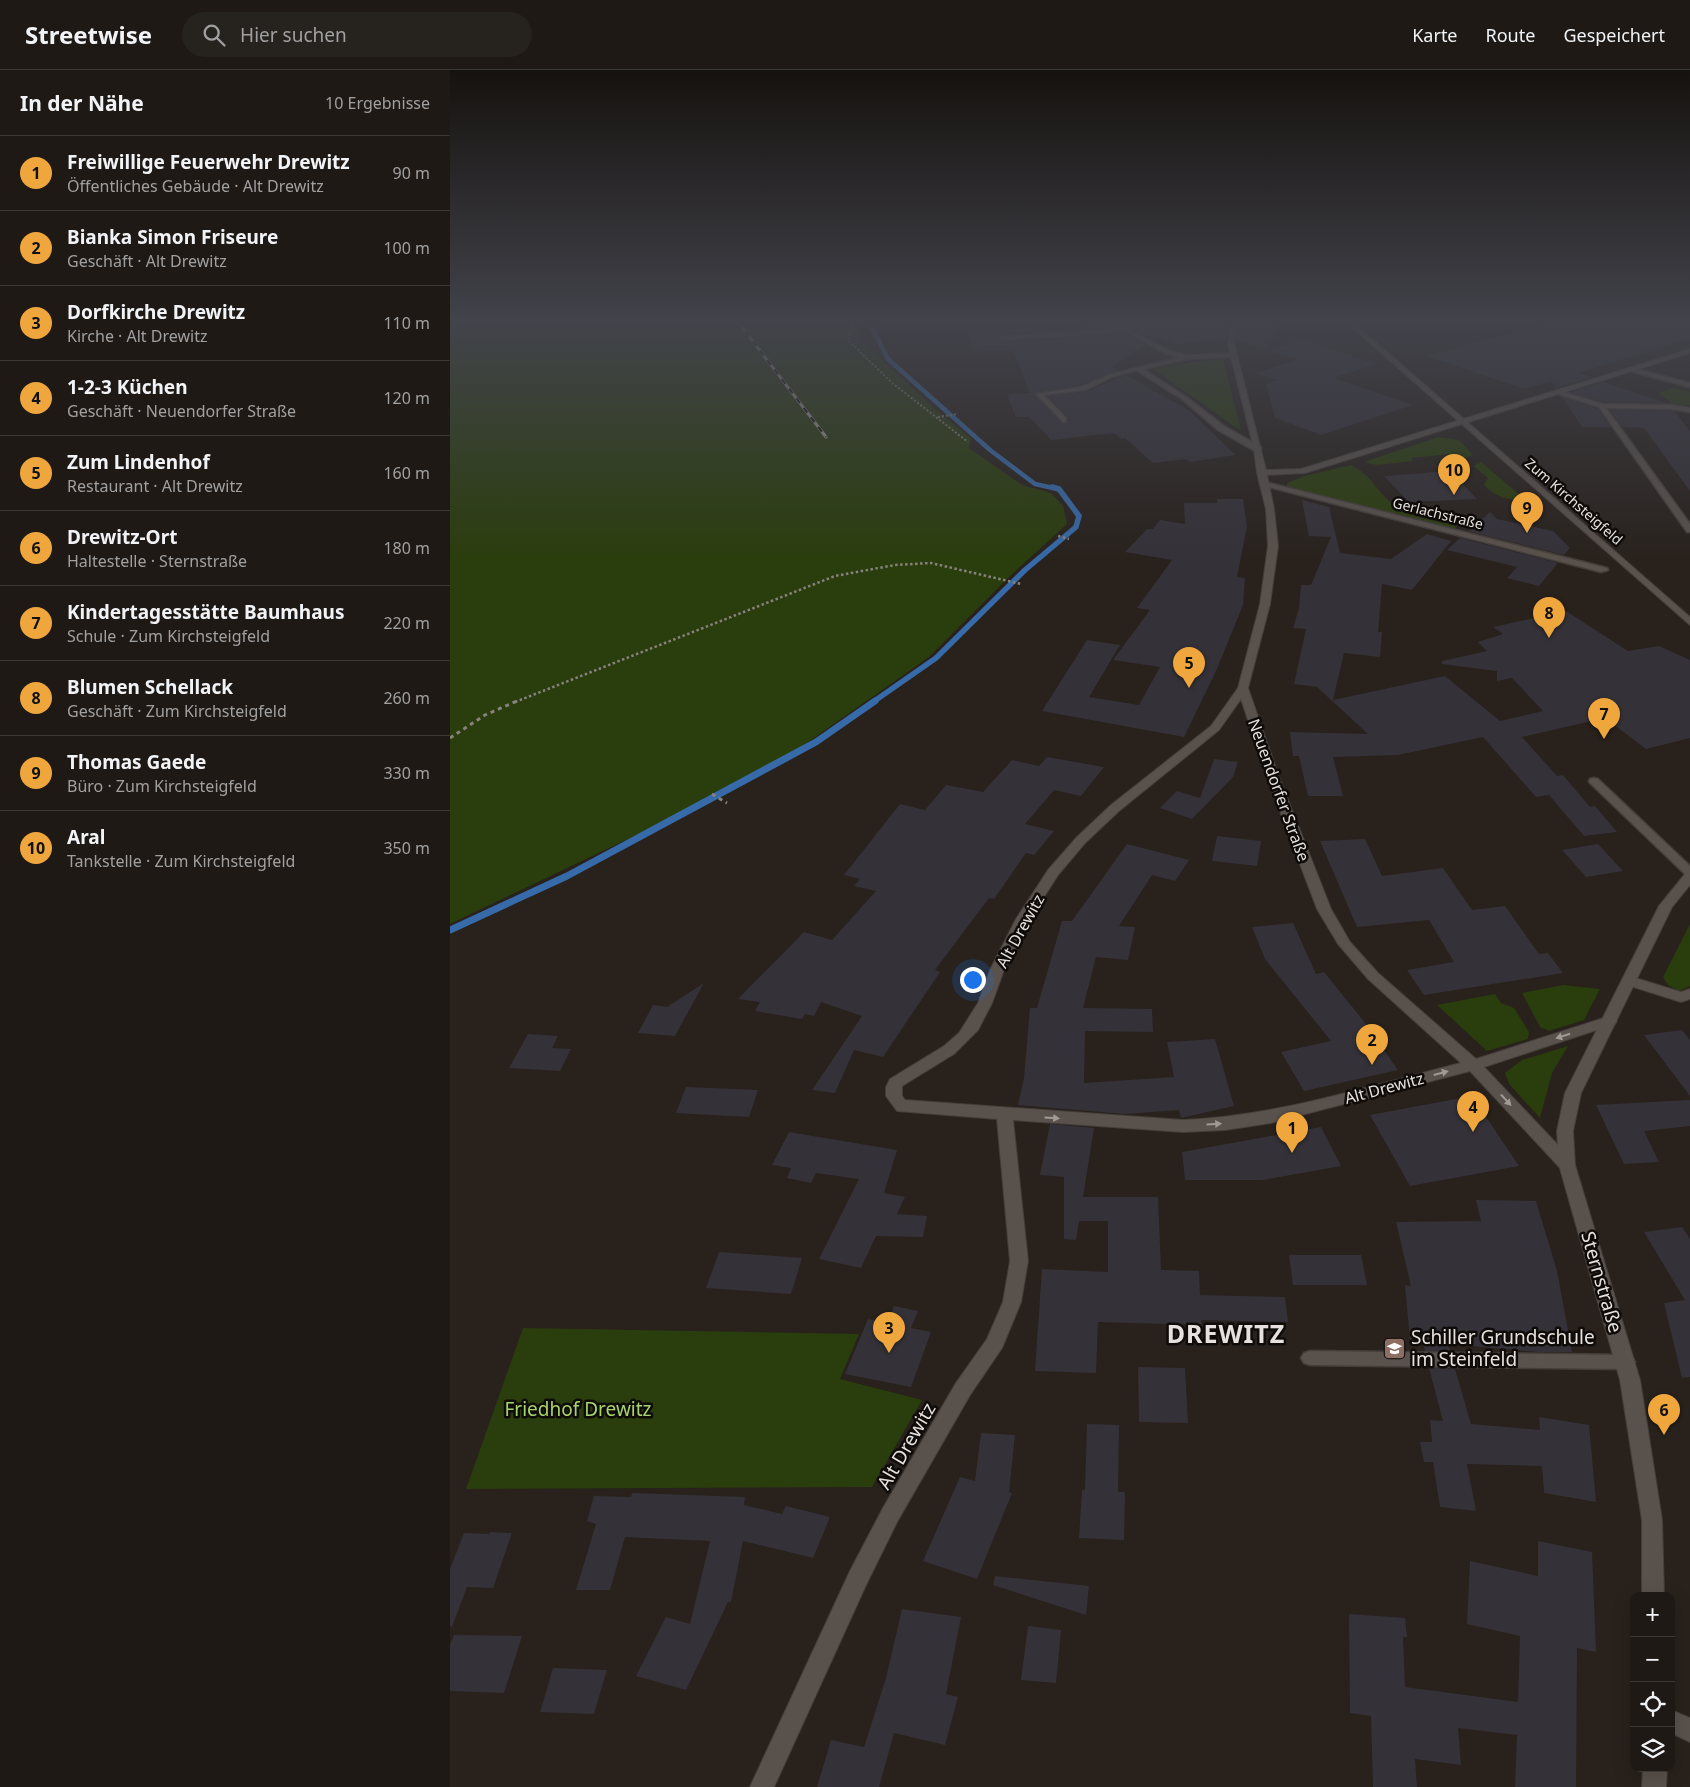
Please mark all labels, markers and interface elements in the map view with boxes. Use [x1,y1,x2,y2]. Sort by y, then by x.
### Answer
search box [182,12,532,57]
text: Streetwise [25,18,152,51]
icon: search [200,21,228,49]
text: Hier suchen [240,22,347,48]
text: Karte [1412,23,1458,47]
text: Route [1486,23,1535,47]
text: Gespeichert [1563,23,1665,47]
text: In der Nähe [20,89,144,117]
text: 10 Ergebnisse [325,92,430,114]
text: Freiwillige Feuerwehr Drewitz [67,149,350,175]
text: 1 [31,162,41,184]
text: 90 m [393,162,430,184]
text: Öffentliches Gebäude · Alt Drewitz [67,175,324,197]
text: Bianka Simon Friseure [67,224,278,250]
text: 2 [31,237,41,259]
text: 100 m [383,237,430,259]
text: Geschäft · Alt Drewitz [67,250,227,272]
text: Dorfkirche Drewitz [67,299,245,325]
text: 3 [31,312,41,334]
text: 110 m [383,312,430,334]
text: Kirche · Alt Drewitz [67,325,207,347]
text: 1-2-3 Küchen [67,374,188,400]
text: 4 [31,387,41,409]
text: 120 m [383,387,430,409]
text: Geschäft · Neuendorfer Straße [67,400,296,422]
text: Zum Lindenhof [67,449,210,475]
street label: Zum Kirchsteigfeld [1521,453,1627,549]
pin: 10 [1438,454,1470,495]
text: 5 [31,462,41,484]
text: 160 m [383,462,430,484]
text: Restaurant · Alt Drewitz [67,475,243,497]
pin: 9 [1511,492,1543,533]
street label: Gerlachstraße [1391,493,1485,533]
text: Drewitz-Ort [67,524,177,550]
text: 6 [31,537,41,559]
text: 180 m [383,537,430,559]
text: Haltestelle · Sternstraße [67,550,247,572]
pin: 8 [1533,597,1565,638]
text: Kindertagesstätte Baumhaus [67,599,344,625]
text: 7 [31,612,41,634]
text: 220 m [383,612,430,634]
text: Schule · Zum Kirchsteigfeld [67,625,270,647]
pin: 5 [1173,647,1205,688]
text: Blumen Schellack [67,674,233,700]
text: 8 [31,687,41,709]
text: 260 m [383,687,430,709]
pin: 7 [1588,698,1620,739]
text: Geschäft · Zum Kirchsteigfeld [67,700,287,722]
street label: Neuendorfer Straße [1243,716,1315,864]
text: Thomas Gaede [67,749,206,775]
text: 9 [31,762,41,784]
text: 330 m [383,762,430,784]
text: Büro · Zum Kirchsteigfeld [67,775,257,797]
text: Aral [67,824,105,850]
text: 10 [27,837,45,859]
text: 350 m [383,837,430,859]
text: Tankstelle · Zum Kirchsteigfeld [67,850,295,872]
street label: Alt Drewitz [991,890,1049,972]
your location [960,967,986,993]
pin: 2 [1356,1024,1388,1065]
one-way arrow [1556,1032,1571,1040]
street label: Alt Drewitz [1342,1067,1426,1109]
one-way arrow [1433,1069,1448,1077]
pin: 4 [1457,1091,1489,1132]
one-way arrow [1500,1094,1512,1106]
pin: 1 [1276,1112,1308,1153]
one-way arrow [1044,1114,1060,1122]
one-way arrow [1207,1120,1223,1128]
street label: Sternstraße [1575,1228,1629,1336]
pin: 3 [873,1312,905,1353]
district label: DREWITZ [1167,1316,1285,1350]
place label: Schiller Grundschule im Steinfeld [1411,1324,1595,1372]
school or university icon: Schiller Grundschule im Steinfeld [1383,1336,1407,1360]
pin: 6 [1648,1394,1680,1435]
park label: Friedhof Drewitz [504,1396,652,1422]
street label: Alt Drewitz [871,1398,941,1494]
map controls [1630,1592,1675,1772]
button: + [1630,1592,1675,1637]
button: − [1630,1637,1675,1682]
button: locate [1630,1682,1675,1727]
button: layers [1630,1727,1675,1772]

